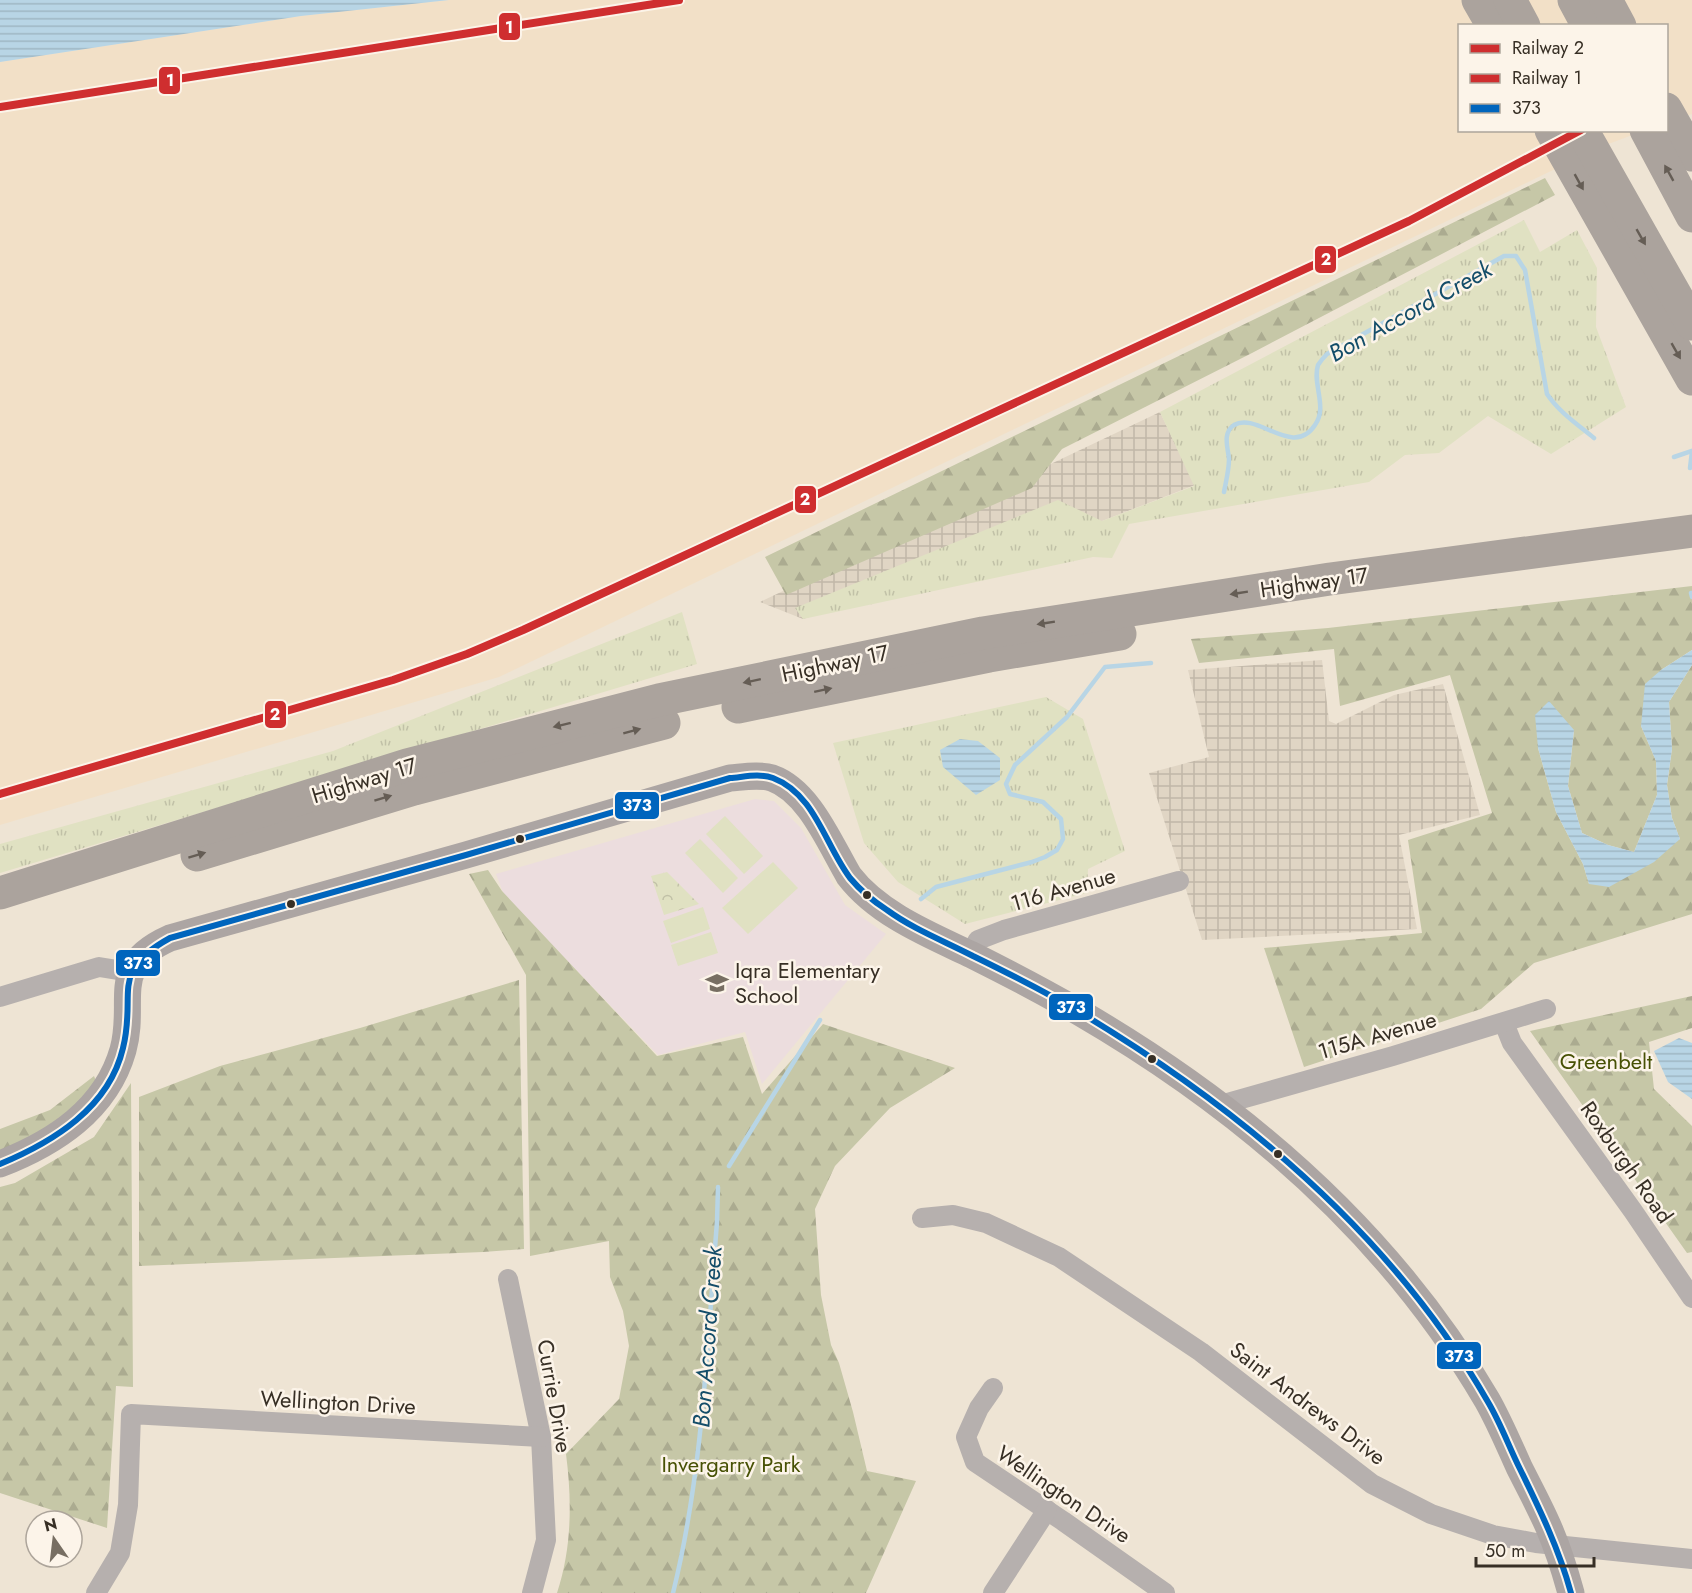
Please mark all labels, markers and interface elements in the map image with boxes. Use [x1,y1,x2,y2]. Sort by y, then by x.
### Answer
line badge: 1 [498,12,521,41]
text: 1 [505,16,513,39]
legend [1458,24,1668,132]
text: Railway 2 [1512,35,1584,61]
text: Railway 1 [1512,65,1582,91]
line badge: 1 [158,66,181,95]
text: 1 [166,69,174,92]
text: 373 [1512,95,1541,121]
one-way arrow [1664,164,1674,181]
one-way arrow [1574,174,1584,191]
one-way arrow [1636,228,1646,245]
line badge: 2 [1314,245,1337,274]
text: 2 [1321,248,1331,271]
water label: Bon Accord Creek [1322,251,1500,370]
one-way arrow [1671,343,1681,360]
line badge: 2 [794,485,817,514]
text: 2 [800,488,810,511]
street label: Highway 17 [1258,559,1370,605]
one-way arrow [1229,588,1248,597]
one-way arrow [1036,618,1055,627]
street label: Highway 17 [779,636,892,690]
one-way arrow [742,677,761,686]
one-way arrow [813,685,832,694]
line badge: 2 [264,700,287,729]
text: 2 [270,703,280,726]
one-way arrow [553,721,571,731]
one-way arrow [623,726,641,735]
street label: Highway 17 [307,749,421,811]
line badge: 373 [614,791,660,820]
one-way arrow [374,793,392,803]
text: 373 [622,794,652,817]
unlabelled marker [514,833,526,845]
one-way arrow [188,850,206,859]
street label: 116 Avenue [1007,859,1119,919]
unlabelled marker [861,889,873,901]
unlabelled marker [285,898,297,910]
line badge: 373 [115,949,161,977]
text: 373 [123,952,153,975]
place label: Iqra Elementary School [735,954,880,1011]
school or university icon: Iqra Elementary School [704,970,730,996]
line badge: 373 [1048,993,1094,1021]
text: 373 [1056,996,1086,1019]
street label: 115A Avenue [1314,1003,1440,1067]
park label: Greenbelt [1560,1045,1653,1077]
unlabelled marker [1146,1053,1158,1065]
street label: Roxburgh Road [1573,1094,1681,1230]
unlabelled marker [1272,1148,1284,1160]
water label: Bon Accord Creek [683,1243,731,1429]
street label: Saint Andrews Drive [1223,1334,1393,1472]
street label: Currie Drive [529,1337,581,1455]
line badge: 373 [1436,1341,1482,1370]
text: 373 [1444,1345,1474,1368]
street label: Wellington Drive [259,1382,417,1422]
street label: Wellington Drive [991,1437,1137,1551]
park label: Invergarry Park [661,1448,801,1480]
north arrow [24,1509,84,1569]
text: N [42,1512,59,1538]
scale bar [1476,1530,1594,1568]
text: 50 m [1485,1538,1525,1564]

